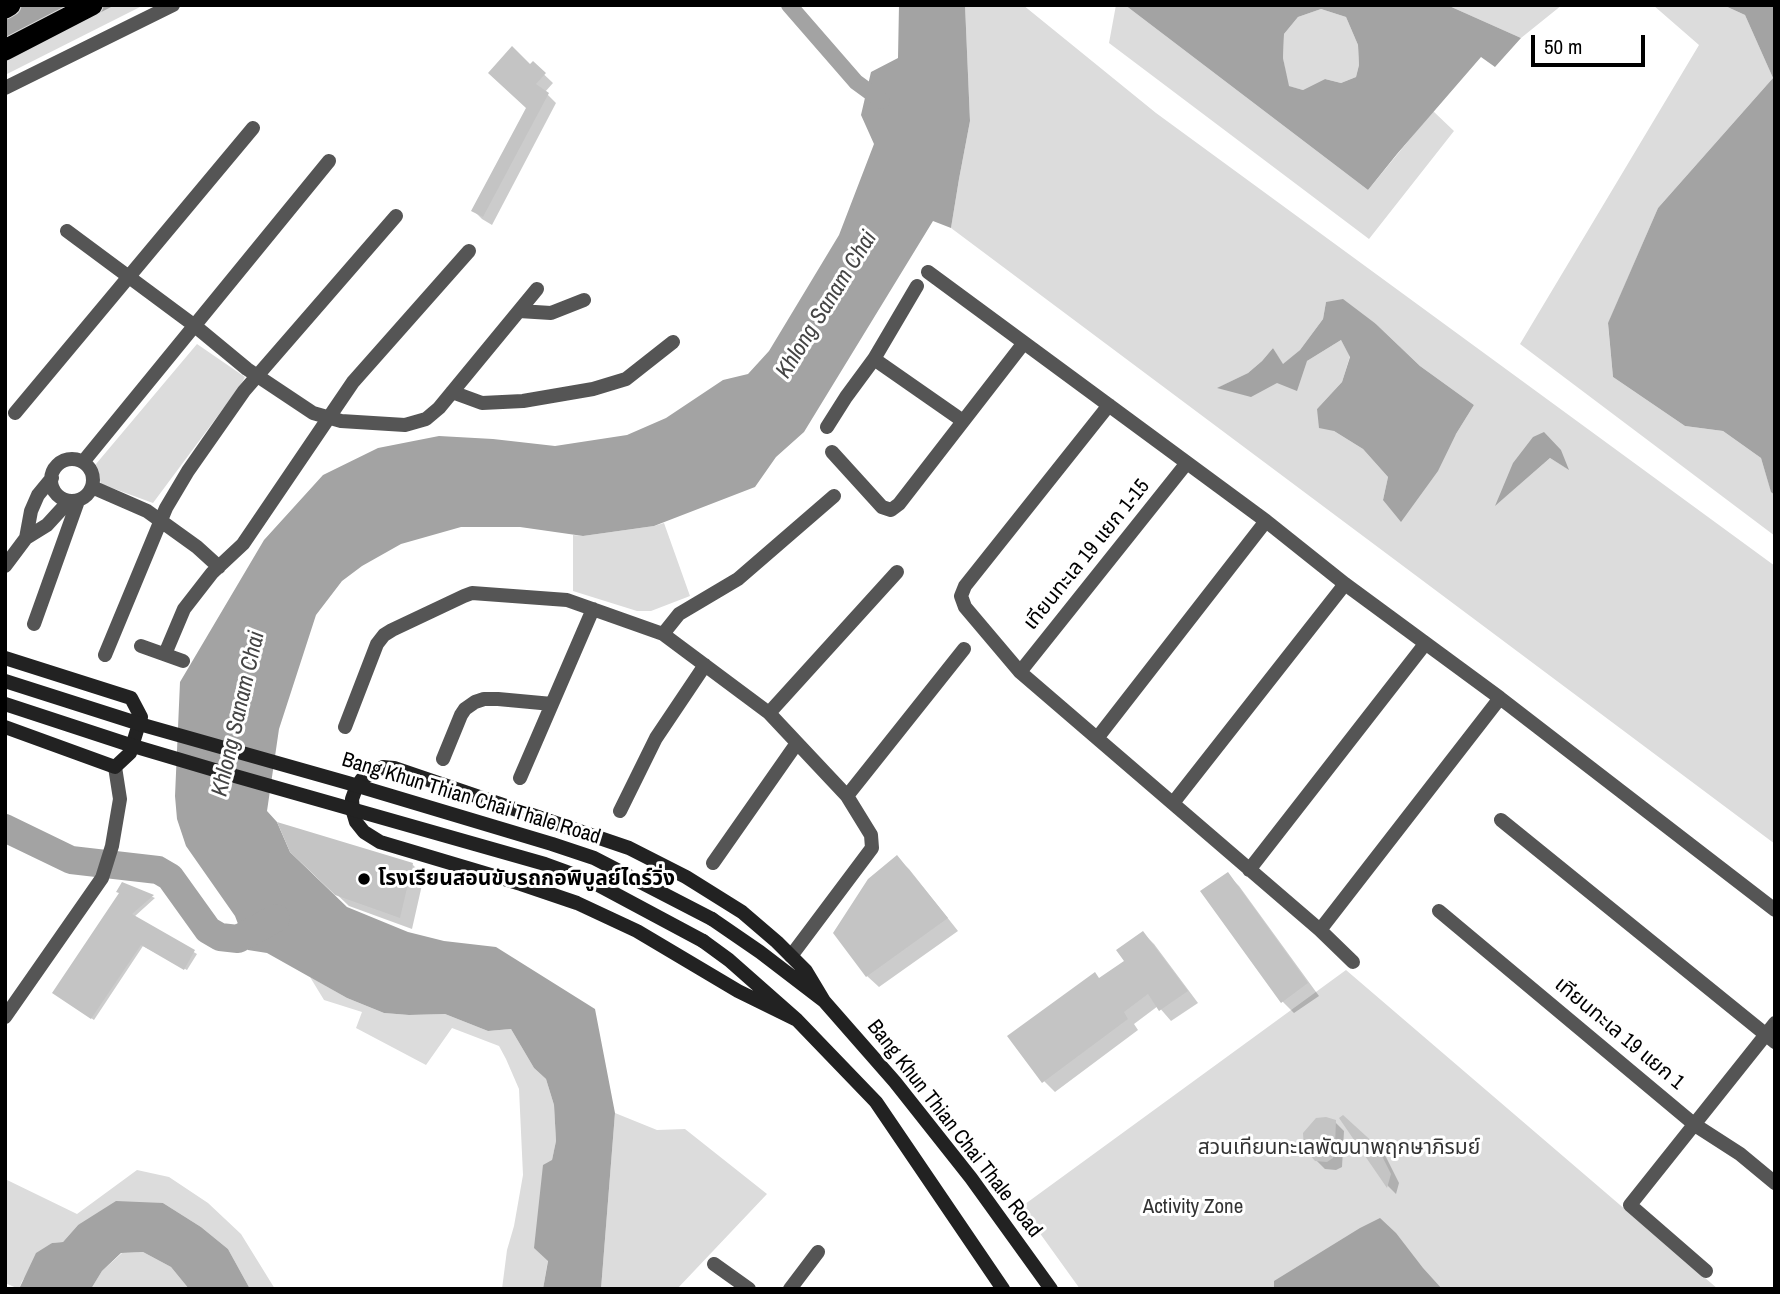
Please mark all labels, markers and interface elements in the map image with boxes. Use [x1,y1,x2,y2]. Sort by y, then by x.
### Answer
scale bar [1535,21,1649,65]
text: 50 m [1544,32,1582,61]
water label: Khlong Sanam Chai [771,226,883,384]
street label: เทียนทะเล 19 แยก 1-15 [1019,475,1155,635]
water label: Khlong Sanam Chai [207,629,271,799]
street label: Bang Khun Thian Chai Thale Road [339,748,603,850]
place label: โรงเรียนสอนขับรถกอพิบูลย์ไดร์วิ่ง [378,866,675,892]
marker: โรงเรียนสอนขับรถกอพิบูลย์ไดร์วิ่ง [356,871,372,887]
street label: เทียนทะเล 19 แยก 1 [1549,972,1689,1096]
street label: Bang Khun Thian Chai Thale Road [861,1015,1047,1243]
park label: สวนเทียนทะเลพัฒนาพฤกษาภิรมย์ [1198,1135,1480,1161]
park label: Activity Zone [1143,1194,1243,1220]

